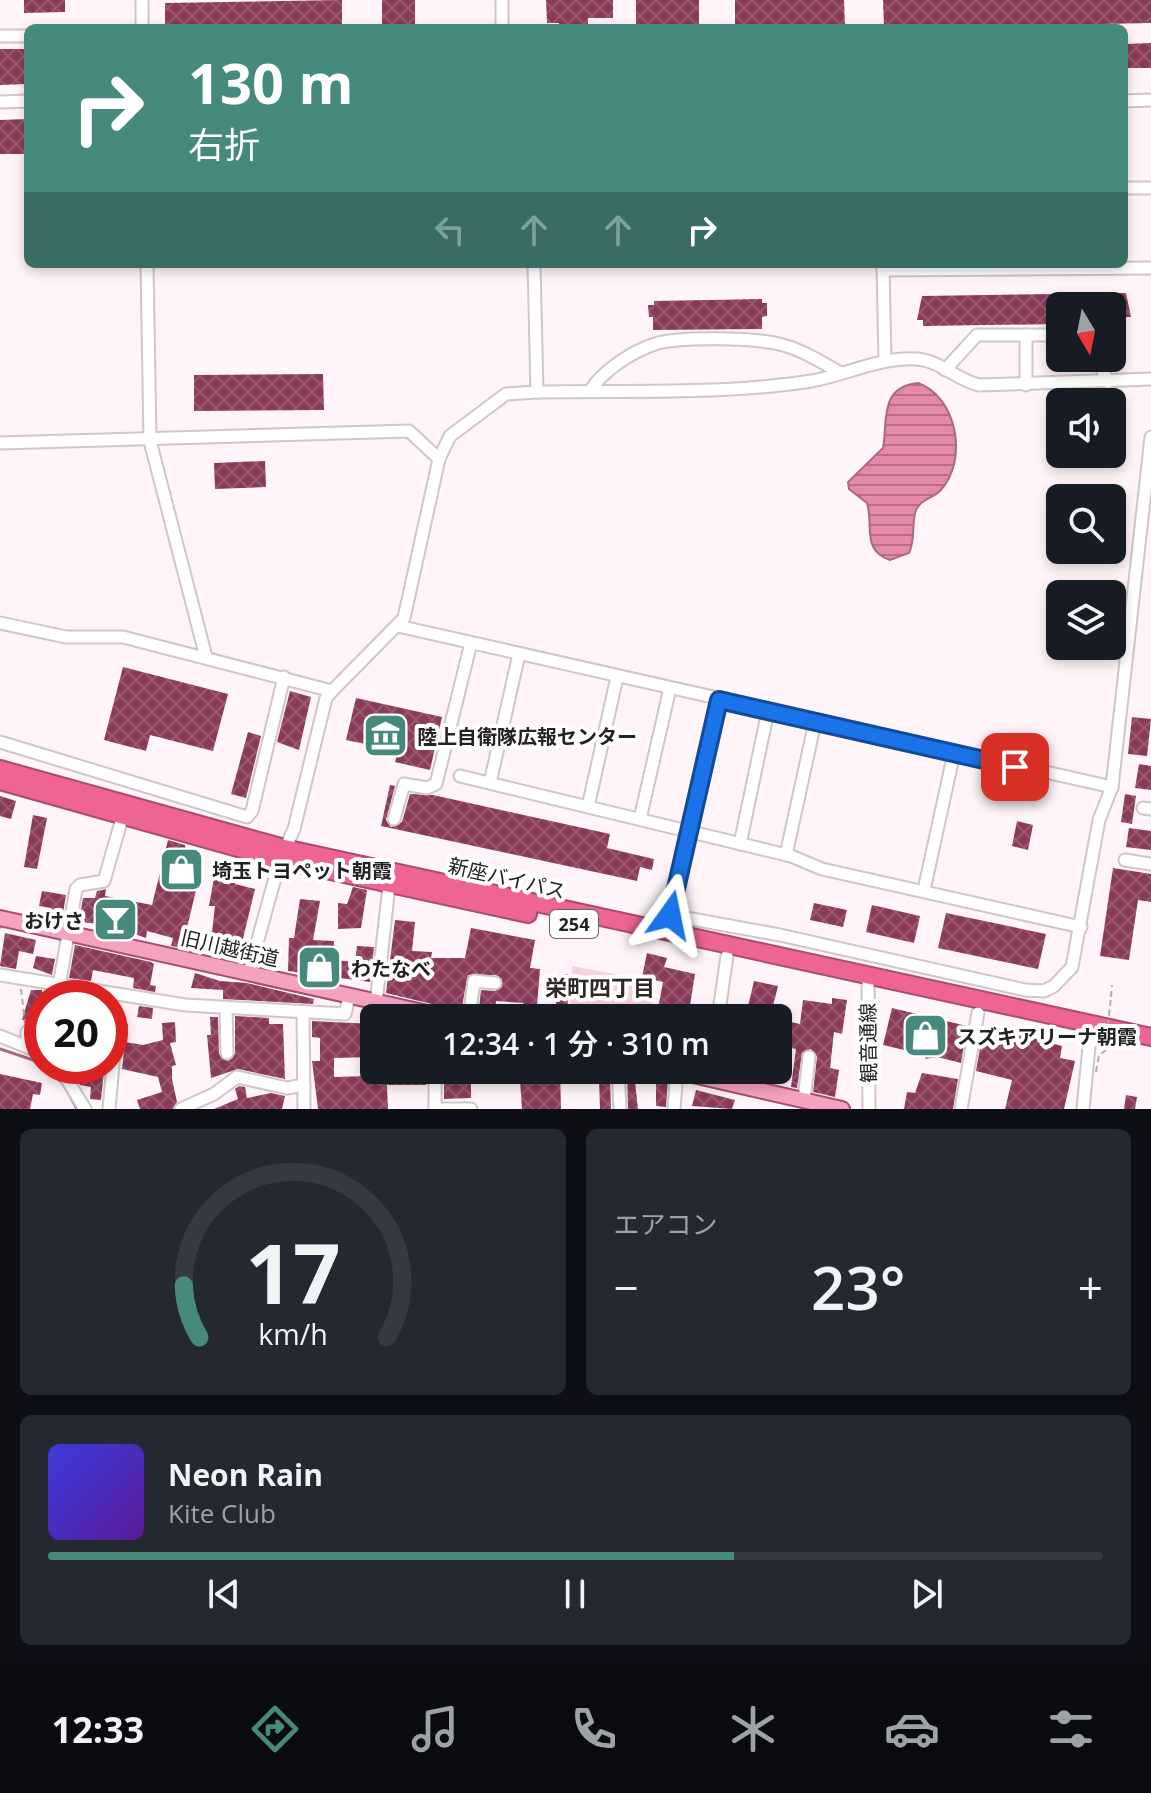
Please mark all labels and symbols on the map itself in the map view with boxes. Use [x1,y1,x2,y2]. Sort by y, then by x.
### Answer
north arrow [1046,292,1126,372]
museum icon: 陸上自衛隊広報センター [362,712,410,760]
place label: 陸上自衛隊広報センター [417,723,637,750]
pin [981,733,1049,801]
shop icon: 埼玉トヨペット朝霞 [157,846,205,894]
street label: 新座バイパス [446,851,568,905]
place label: 埼玉トヨペット朝霞 [212,857,392,884]
position arrow [628,873,712,957]
bar icon: おけさ [91,896,139,944]
place label: おけさ [24,907,84,934]
road number: 254 [550,910,598,938]
street label: 旧川越街道 [178,924,282,972]
shop icon: わたなべ [296,944,344,992]
place label: わたなべ [351,955,431,982]
district label: 栄町四丁目 [545,972,655,1002]
speed limit sign: 20 [24,980,128,1084]
street label: 観音通線 [854,1003,882,1083]
shop icon: スズキアリーナ朝霞 [902,1012,950,1060]
place label: スズキアリーナ朝霞 [957,1023,1137,1050]

